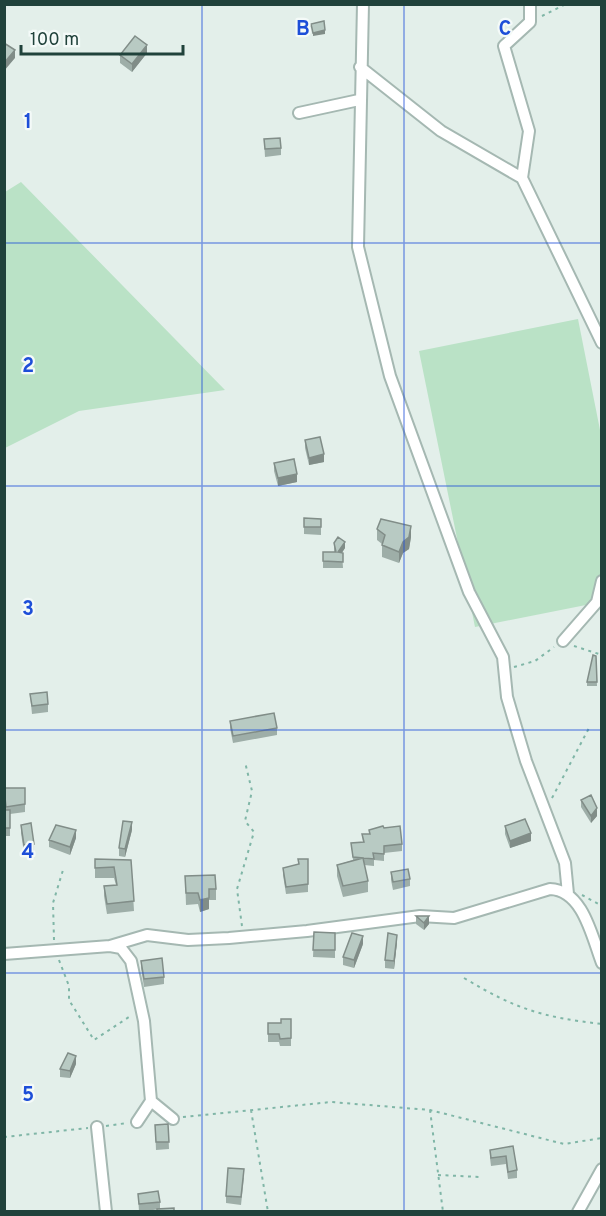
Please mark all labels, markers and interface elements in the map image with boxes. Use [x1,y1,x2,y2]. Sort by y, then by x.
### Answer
text: B [296,17,310,43]
text: C [499,17,511,43]
scale bar [21,18,183,56]
text: 100 m [30,29,79,52]
text: 1 [24,110,32,136]
text: 2 [22,354,34,380]
text: 3 [22,597,34,623]
text: 4 [22,840,34,866]
text: 5 [22,1083,34,1109]

